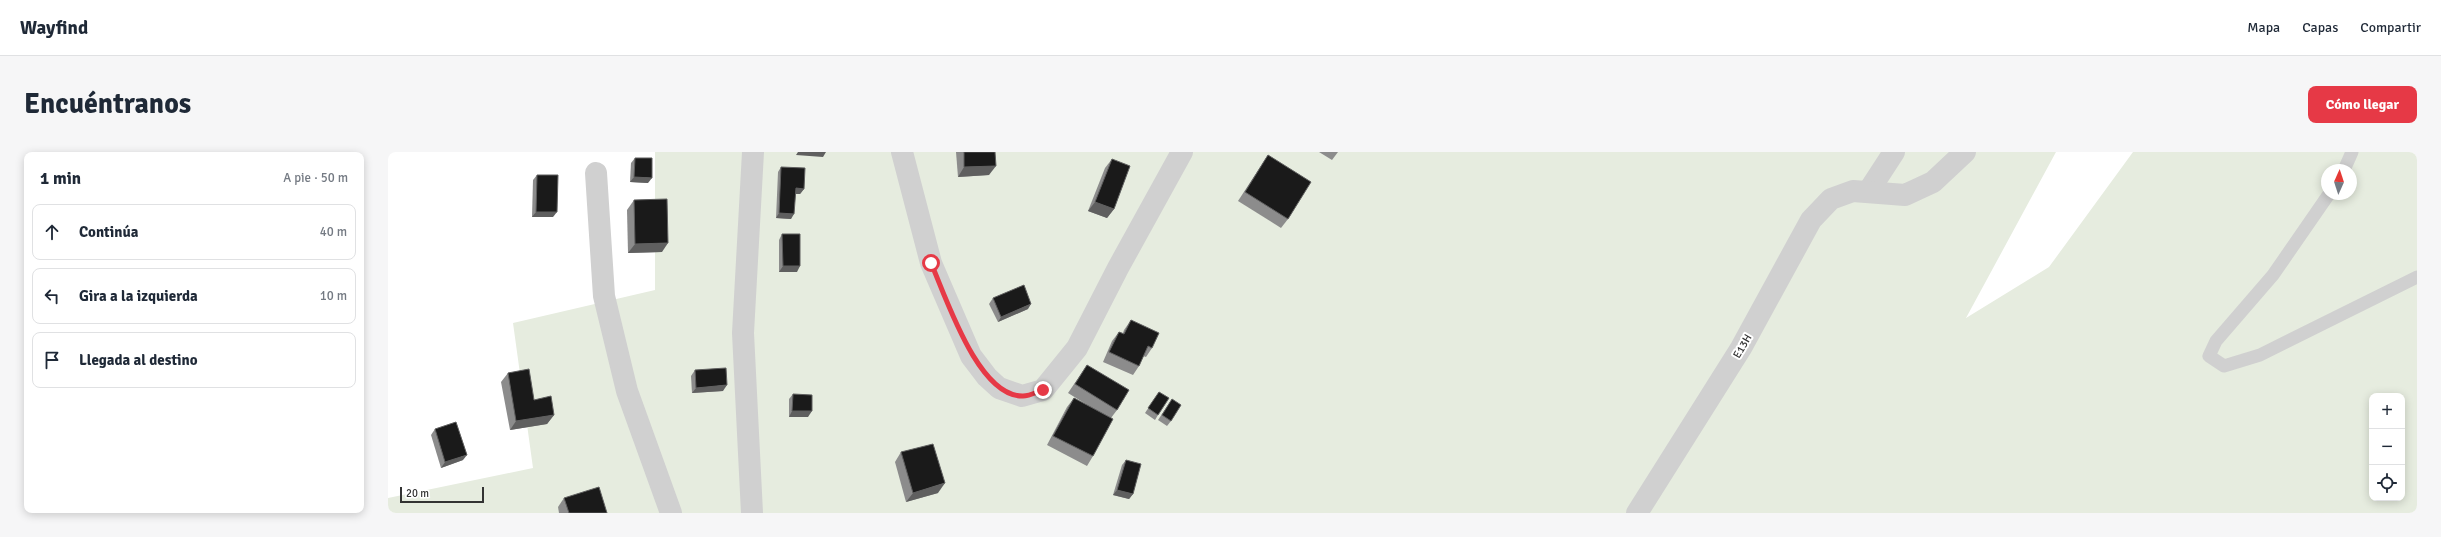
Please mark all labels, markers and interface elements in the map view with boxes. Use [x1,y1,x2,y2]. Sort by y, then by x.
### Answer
text: Wayfind [20,16,88,40]
text: Mapa [2247,19,2280,36]
text: Capas [2302,19,2338,36]
text: Compartir [2360,19,2421,36]
button: Cómo llegar [2308,86,2417,123]
text: Encuéntranos [24,87,191,121]
north arrow [2321,164,2357,200]
text: 1 min [40,168,81,189]
text: A pie · 50 m [283,170,348,186]
icon: ahead [41,221,63,243]
text: Continúa [79,223,138,241]
text: 40 m [320,224,347,240]
route start [922,254,940,272]
icon: left [41,285,63,307]
text: Gira a la izquierda [79,287,198,305]
text: 10 m [320,288,347,304]
street label: E13H [1730,332,1754,361]
icon: arrive [41,349,63,371]
text: Llegada al destino [79,351,198,369]
route end [1034,381,1052,399]
map controls [2369,393,2405,501]
button: + [2369,393,2405,429]
button: − [2369,429,2405,465]
button: locate [2369,465,2405,501]
scale bar [400,485,484,504]
text: 20 m [406,487,429,500]

